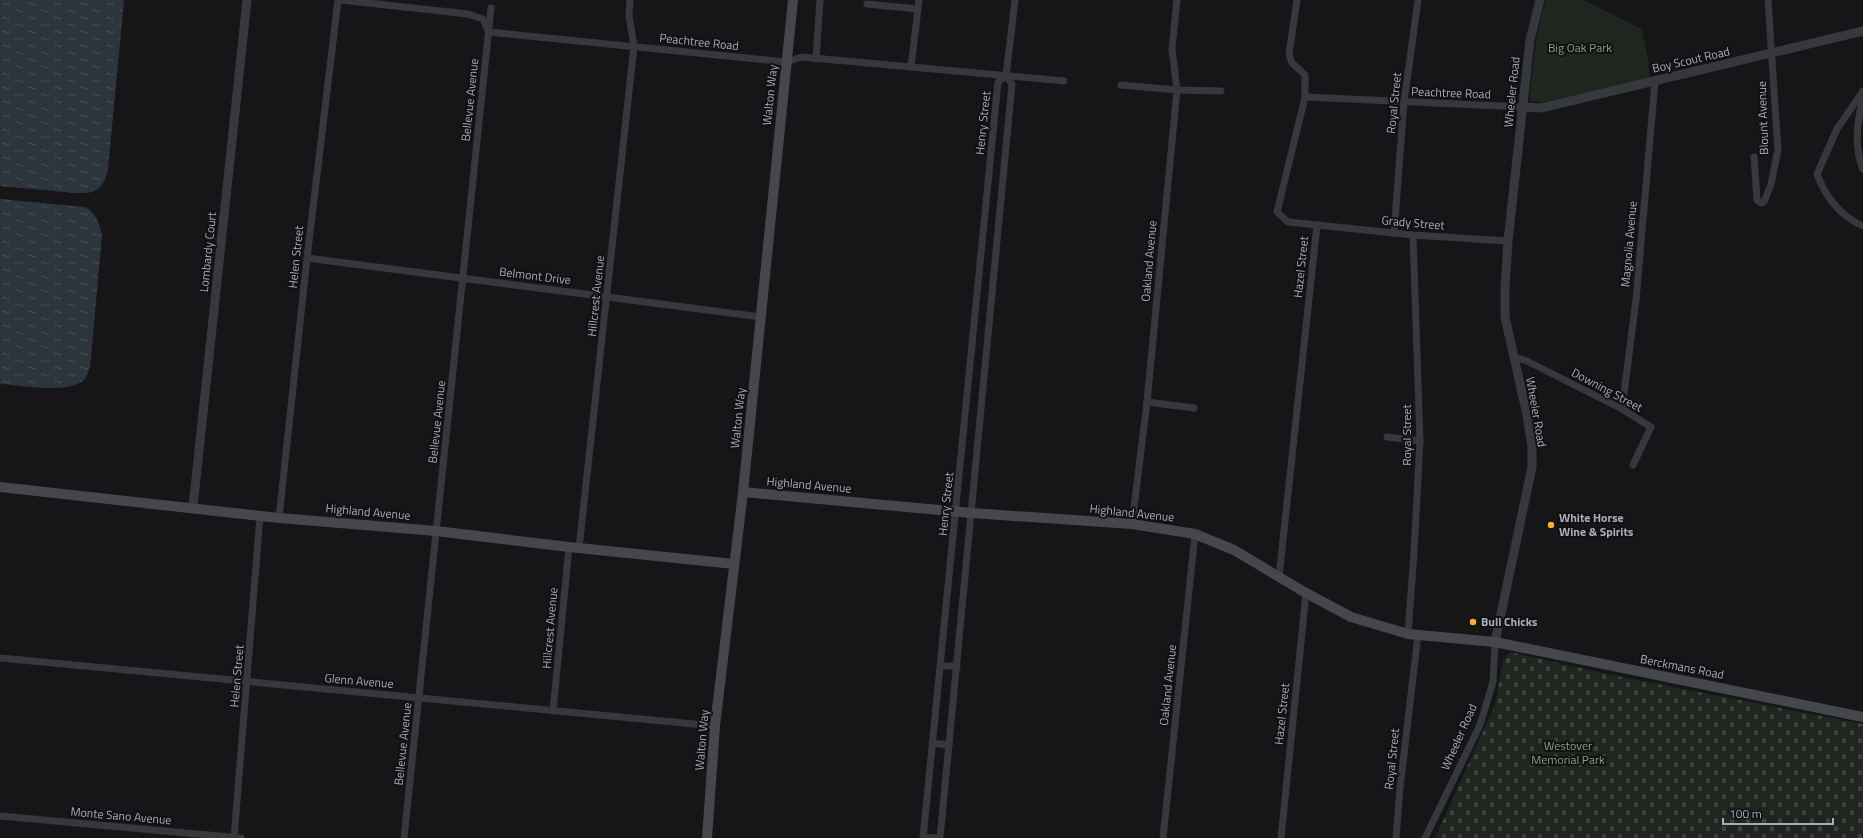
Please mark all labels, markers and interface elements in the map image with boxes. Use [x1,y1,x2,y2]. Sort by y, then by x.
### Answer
street label: Peachtree Road [658,28,740,55]
park label: Big Oak Park [1548,38,1612,57]
street label: Boy Scout Road [1650,41,1732,78]
street label: Wheeler Road [1498,56,1525,128]
street label: Bellevue Avenue [456,58,483,142]
street label: Walton Way [757,63,782,126]
street label: Royal Street [1381,71,1406,135]
street label: Blount Avenue [1752,81,1773,155]
street label: Peachtree Road [1411,82,1491,103]
street label: Henry Street [970,89,995,156]
street label: Magnolia Avenue [1615,200,1642,288]
street label: Lombardy Court [194,210,221,293]
street label: Grady Street [1381,210,1446,235]
street label: Oakland Avenue [1135,220,1162,302]
street label: Helen Street [283,224,308,289]
street label: Hazel Street [1288,234,1313,299]
street label: Hillcrest Avenue [582,254,609,338]
street label: Belmont Drive [498,262,572,289]
street label: Downing Street [1568,363,1647,417]
street label: Wheeler Road [1521,375,1552,448]
street label: Bellevue Avenue [423,380,450,464]
street label: Walton Way [725,386,750,449]
street label: Royal Street [1397,403,1416,466]
street label: Henry Street [933,470,958,537]
street label: Highland Avenue [766,471,852,498]
street label: Highland Avenue [325,498,411,525]
street label: Highland Avenue [1089,499,1175,526]
place label: White Horse Wine & Spirits [1559,508,1634,541]
marker: White Horse Wine & Spirits [1546,520,1556,530]
street label: Hillcrest Avenue [536,586,563,669]
place label: Bull Chicks [1481,612,1538,631]
marker: Bull Chicks [1468,617,1478,627]
street label: Helen Street [224,643,249,708]
street label: Oakland Avenue [1154,643,1181,726]
street label: Berckmans Road [1638,649,1726,684]
street label: Glenn Avenue [324,668,394,693]
street label: Hazel Street [1269,681,1294,746]
street label: Wheeler Road [1435,701,1482,773]
street label: Bellevue Avenue [389,702,416,786]
street label: Walton Way [689,709,714,771]
street label: Royal Street [1379,727,1404,791]
park label: Westover Memorial Park [1531,736,1605,769]
scale bar [1723,800,1833,826]
street label: Monte Sano Avenue [70,802,172,829]
text: 100 m [1729,804,1762,823]

